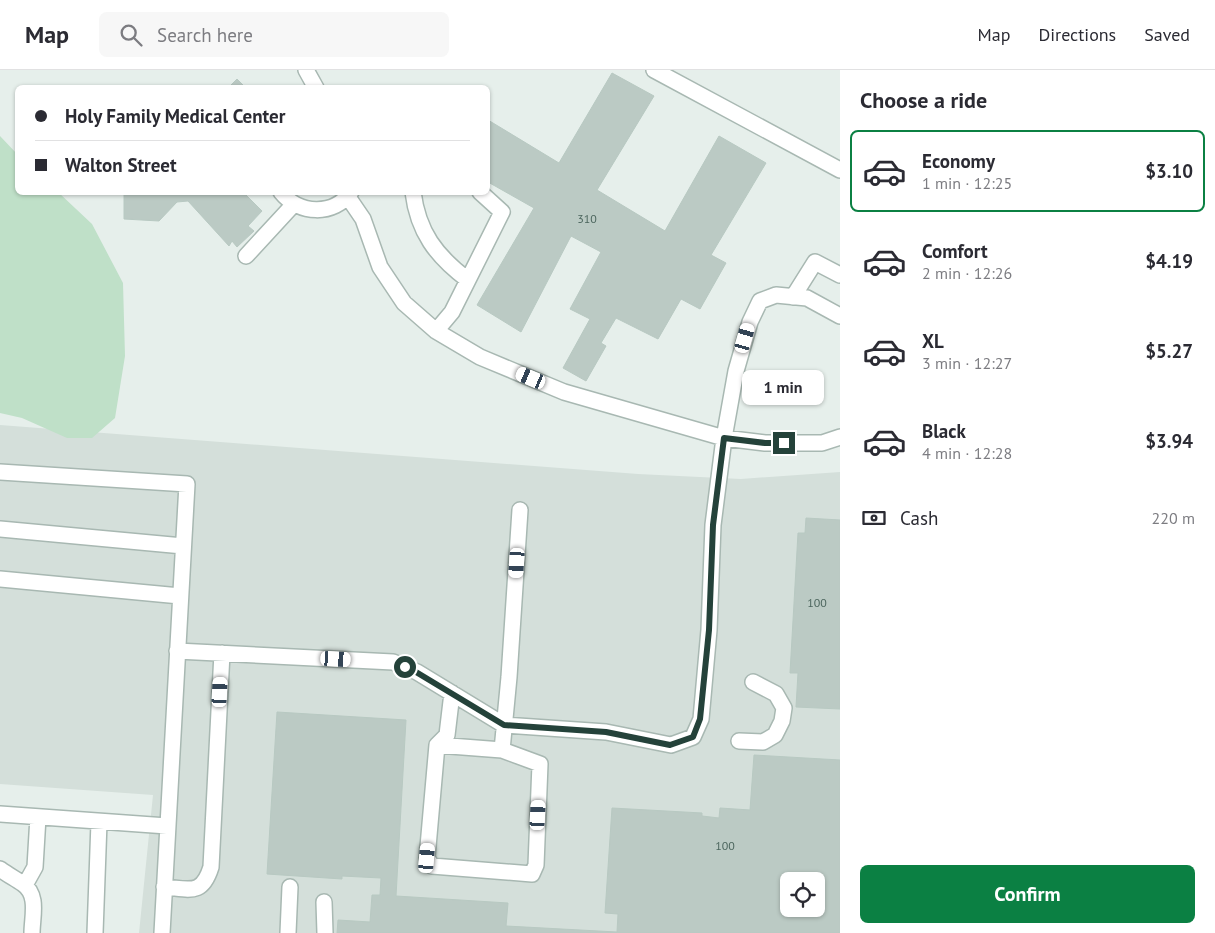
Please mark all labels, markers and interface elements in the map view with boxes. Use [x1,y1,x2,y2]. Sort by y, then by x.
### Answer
search box [99,12,449,57]
text: Map [25,19,69,50]
icon: search [117,21,145,49]
text: Search here [157,23,253,47]
text: Map [978,23,1010,46]
text: Directions [1038,23,1116,46]
text: Saved [1144,23,1190,46]
text: Choose a ride [860,86,987,114]
text: Holy Family Medical Center [65,104,285,128]
icon: car [862,149,907,194]
text: Economy [922,149,995,173]
text: Walton Street [65,153,177,177]
text: $3.10 [1145,159,1193,183]
text: 1 min · 12:25 [922,173,1012,193]
house number: 310 [577,211,597,226]
icon: car [862,239,907,284]
text: Comfort [922,239,988,263]
text: $4.19 [1145,249,1193,273]
text: 2 min · 12:26 [922,263,1012,283]
car [733,322,756,354]
icon: car [862,329,907,374]
text: XL [922,329,944,353]
text: $5.27 [1145,339,1193,363]
text: 3 min · 12:27 [922,353,1012,373]
car [514,365,547,391]
callout: 1 min [743,370,825,406]
text: 1 min [763,377,803,397]
icon: car [862,419,907,464]
text: Black [922,419,966,443]
text: $3.94 [1145,429,1193,453]
route end [773,432,795,454]
text: 4 min · 12:28 [922,443,1012,463]
icon: cash [860,504,888,532]
text: Cash [900,506,938,530]
text: 220 m [1152,508,1195,528]
car [508,548,525,578]
house number: 100 [807,595,827,610]
car [320,651,351,667]
route start [394,656,416,678]
car [211,677,228,707]
car [529,800,546,830]
house number: 100 [715,838,735,853]
car [418,842,435,874]
button: Confirm [860,865,1195,923]
map controls [780,872,825,917]
button: locate [780,872,825,917]

